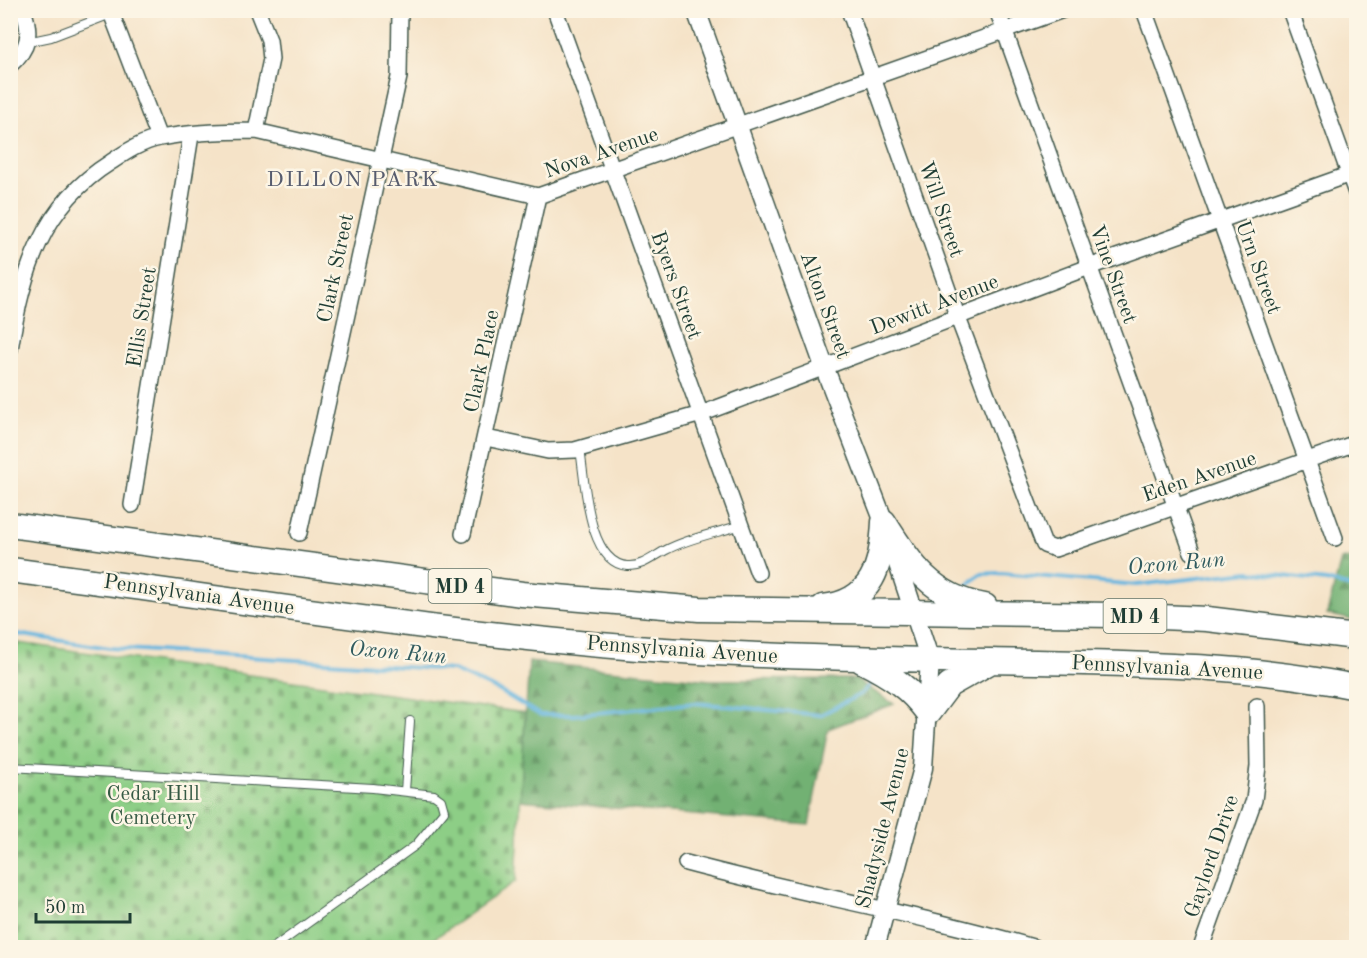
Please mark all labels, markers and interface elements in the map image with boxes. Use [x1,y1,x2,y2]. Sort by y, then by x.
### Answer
street label: Nova Avenue [542,124,661,183]
street label: Will Street [914,159,967,260]
district label: DILLON PARK [267,169,439,191]
street label: Clark Street [315,212,358,325]
street label: Urn Street [1231,218,1284,317]
street label: Vine Street [1085,222,1140,327]
street label: Byers Street [646,229,705,342]
street label: Alton Street [796,249,854,362]
street label: Ellis Street [124,265,161,369]
street label: Dewitt Avenue [868,271,1001,339]
street label: Clark Place [461,308,504,415]
street label: Eden Avenue [1140,448,1259,507]
water label: Oxon Run [1126,549,1226,579]
road number: MD 4 [428,569,492,603]
street label: Pennsylvania Avenue [102,572,295,619]
road number: MD 4 [1104,599,1166,633]
street label: Pennsylvania Avenue [585,633,779,668]
water label: Oxon Run [348,638,448,668]
street label: Pennsylvania Avenue [1070,653,1263,684]
street label: Shadyside Avenue [853,746,914,911]
park label: Cedar Hill Cemetery [106,784,200,829]
street label: Gaylord Drive [1182,792,1243,921]
scale bar [36,886,130,924]
text: 50 m [45,899,85,917]

